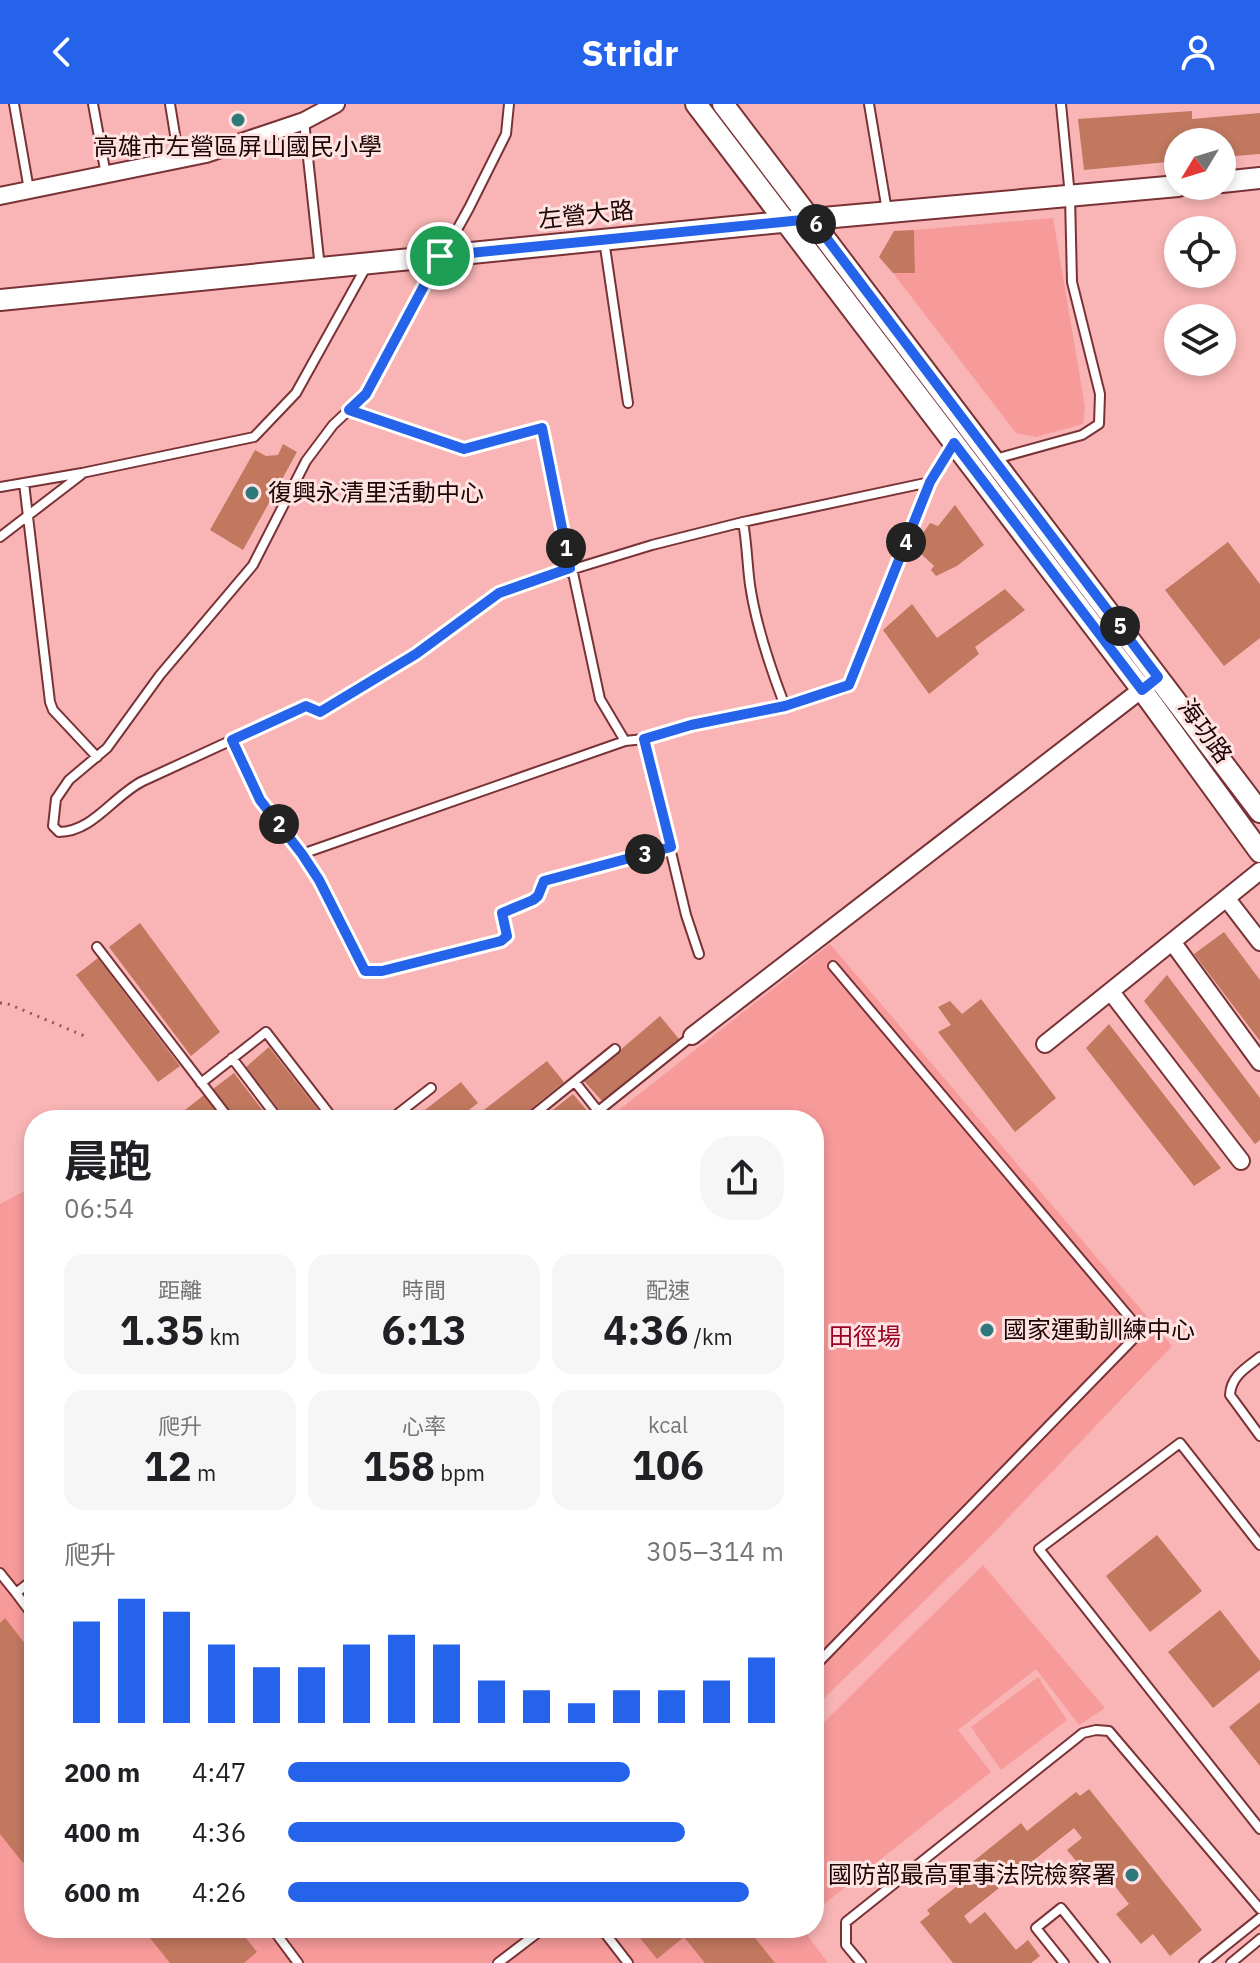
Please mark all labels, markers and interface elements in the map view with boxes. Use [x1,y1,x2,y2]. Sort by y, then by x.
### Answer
text: Stridr [581,29,679,76]
icon: back [40,30,84,74]
icon: person [1176,30,1220,74]
marker: 高雄市左營區屏山國民小學 [229,111,247,129]
north arrow [1164,128,1236,200]
map controls [1164,128,1236,376]
place label: 高雄市左營區屏山國民小學 [94,130,382,162]
street label: 左營大路 [536,193,635,235]
pin: 6 [796,204,836,244]
text: 6 [809,209,823,238]
button: locate [1164,216,1236,288]
pin [406,222,474,290]
icon: arrive [418,234,462,278]
button: layers [1164,304,1236,376]
place label: 復興永清里活動中心 [268,476,484,508]
marker: 復興永清里活動中心 [243,484,261,502]
pin: 4 [886,522,926,562]
text: 4 [899,527,913,556]
pin: 1 [546,528,586,568]
text: 1 [559,533,573,562]
pin: 5 [1100,606,1140,646]
text: 5 [1113,611,1127,640]
street label: 海功路 [1172,692,1240,769]
pin: 2 [259,804,299,844]
text: 2 [272,809,286,838]
pin: 3 [625,834,665,874]
text: 3 [638,839,652,868]
text: 晨跑 [64,1132,152,1189]
button: share [700,1136,784,1220]
text: 06:54 [64,1191,134,1225]
text: 距離 [158,1275,202,1304]
text: 時間 [402,1275,446,1304]
text: 配速 [646,1275,690,1304]
text: 1.35 [120,1304,204,1356]
text: 6:13 [381,1304,467,1356]
text: 4:36 [603,1304,688,1356]
place label: 國家運動訓練中心 [1003,1313,1195,1345]
park label: 田徑場 [829,1320,901,1352]
marker: 國家運動訓練中心 [978,1321,996,1339]
text: km [204,1322,240,1351]
text: /km [688,1322,733,1351]
text: kcal [648,1410,688,1439]
text: 爬升 [158,1411,202,1440]
text: 心率 [402,1411,446,1440]
text: 106 [632,1439,704,1491]
text: 12 [144,1440,192,1492]
text: 158 [363,1440,435,1492]
text: m [192,1458,216,1487]
text: bpm [435,1458,485,1487]
text: 305–314 m [646,1534,784,1568]
text: 爬升 [64,1537,116,1571]
text: 200 m [64,1755,140,1789]
text: 4:47 [192,1755,246,1789]
text: 400 m [64,1815,140,1849]
text: 4:36 [192,1815,246,1849]
place label: 國防部最高軍事法院檢察署 [828,1858,1116,1890]
marker: 國防部最高軍事法院檢察署 [1123,1866,1141,1884]
text: 600 m [64,1875,140,1909]
text: 4:26 [192,1875,246,1909]

